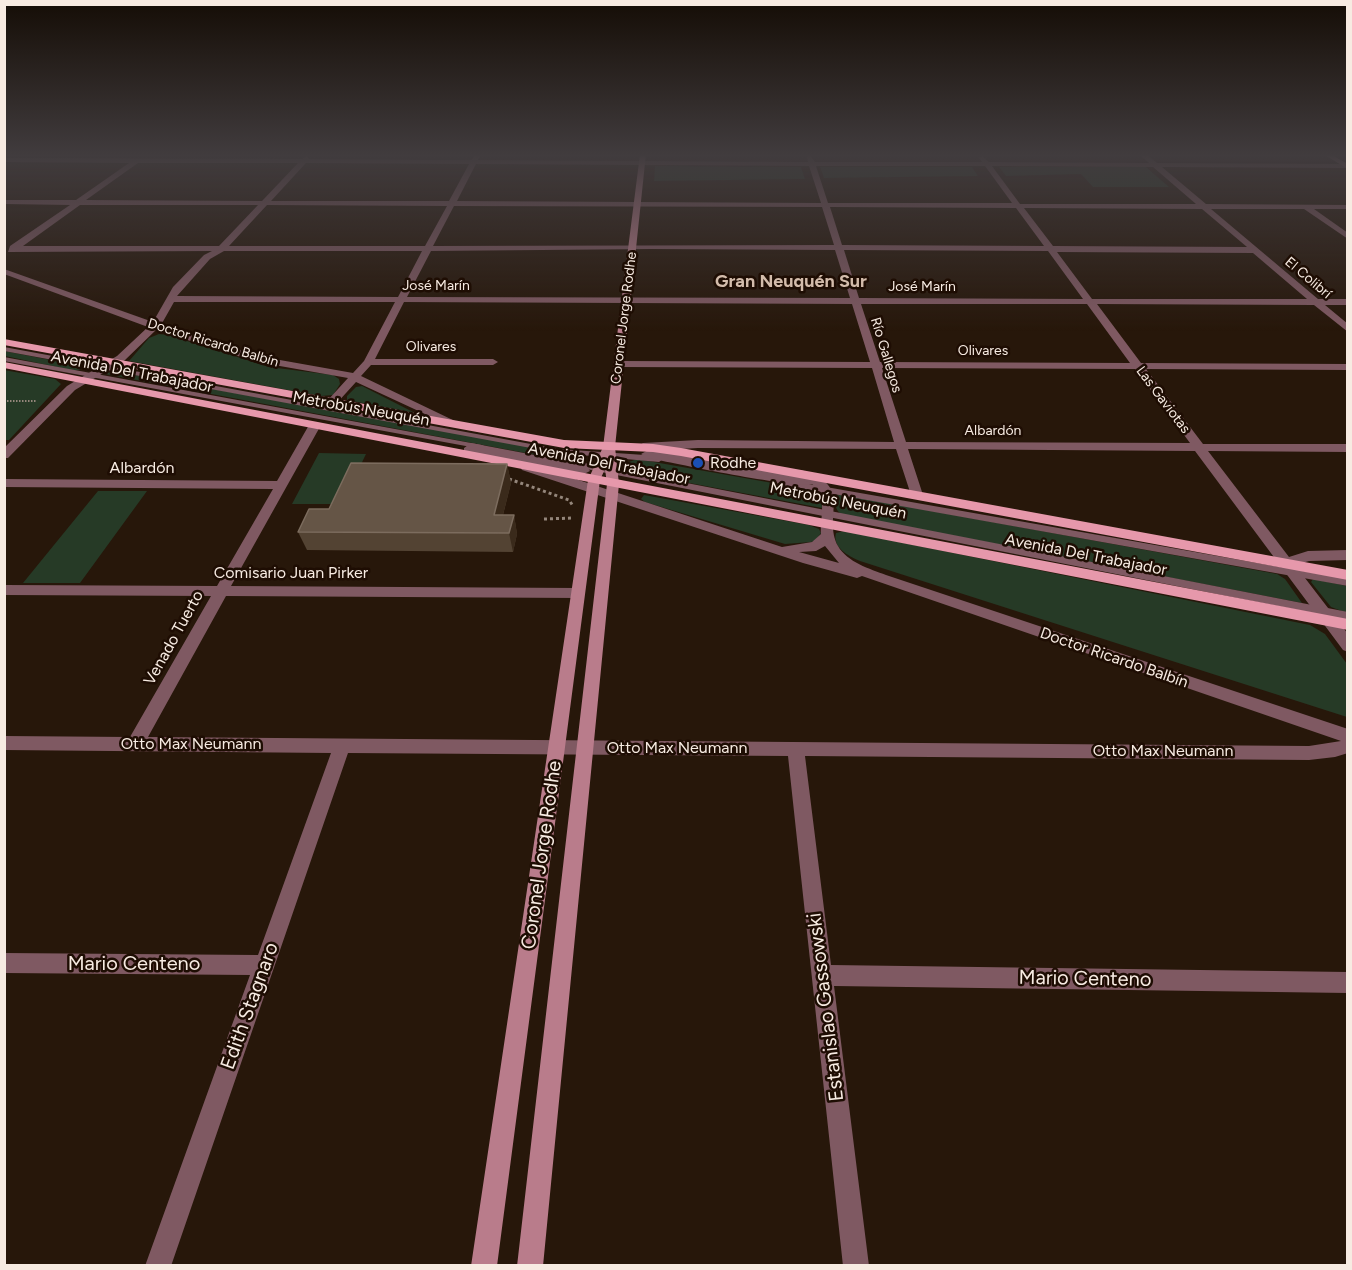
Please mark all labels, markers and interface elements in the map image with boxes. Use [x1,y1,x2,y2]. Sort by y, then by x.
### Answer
street label: Coronel Jorge Rodhe [608,251,640,385]
street label: El Colibrí [1281,254,1335,302]
district label: Gran Neuquén Sur [715,271,867,293]
street label: José Marín [402,278,470,294]
street label: José Marín [888,279,956,295]
street label: Doctor Ricardo Balbín [145,315,281,371]
street label: Río Gallegos [867,315,905,395]
street label: Olivares [406,339,456,355]
street label: Olivares [958,343,1008,359]
street label: Avenida Del Trabajador [49,347,215,397]
street label: Las Gaviotas [1132,363,1194,437]
street label: Metrobús Neuquén [291,388,431,430]
street label: Albardón [965,423,1021,439]
street label: Avenida Del Trabajador [526,439,692,489]
place label: Rodhe [710,453,756,473]
marker: Rodhe [691,456,705,470]
street label: Albardón [110,458,174,478]
street label: Metrobús Neuquén [768,478,908,524]
street label: Avenida Del Trabajador [1003,530,1169,580]
street label: Comisario Juan Pirker [214,563,368,583]
street label: Venado Tuerto [140,587,208,689]
street label: Doctor Ricardo Balbín [1037,624,1191,692]
street label: Otto Max Neumann [121,734,261,754]
street label: Otto Max Neumann [607,738,747,758]
street label: Otto Max Neumann [1093,741,1233,761]
street label: Coronel Jorge Rodhe [517,759,567,951]
street label: Estanislao Gassowski [803,911,849,1103]
street label: Edith Stagnaro [216,939,284,1073]
street label: Mario Centeno [68,952,200,976]
street label: Mario Centeno [1018,966,1152,992]

